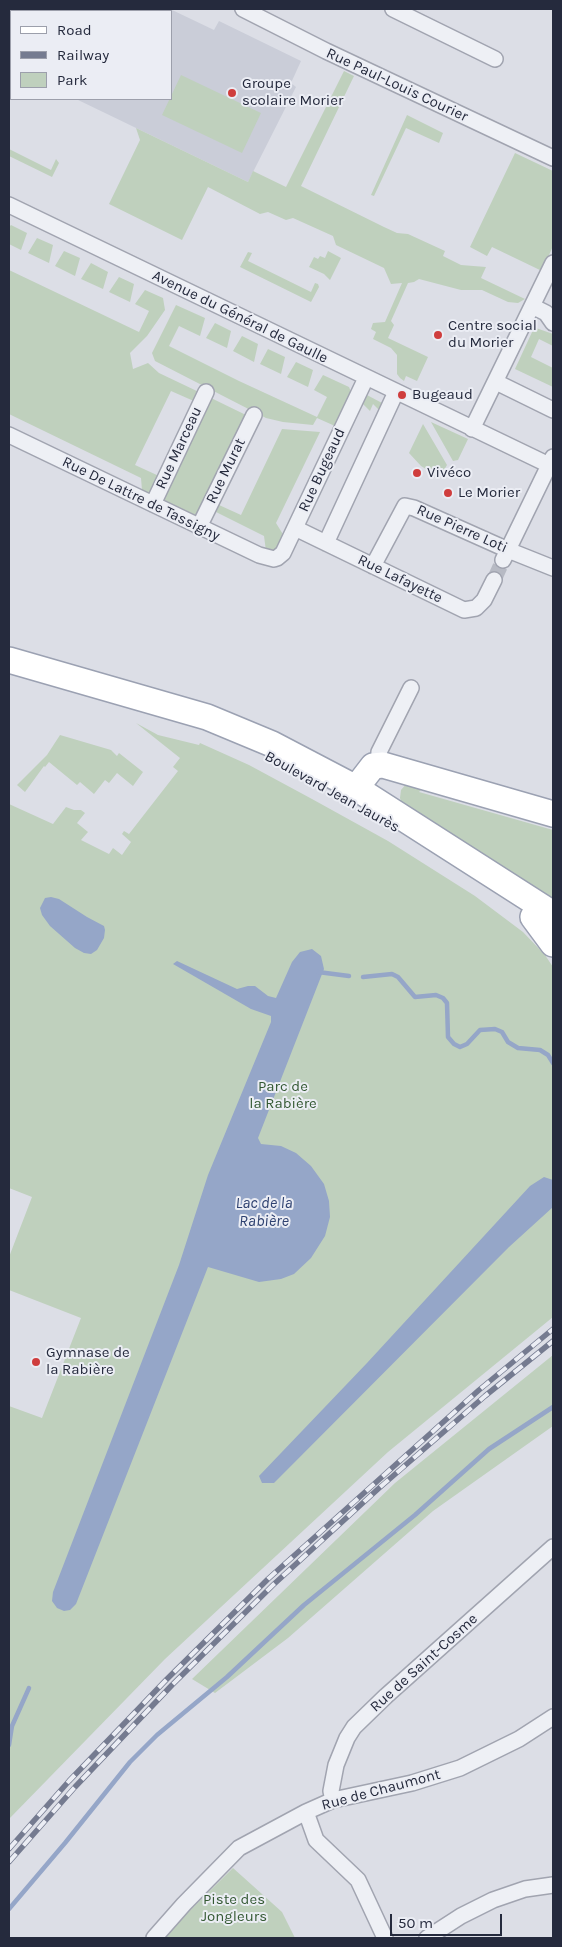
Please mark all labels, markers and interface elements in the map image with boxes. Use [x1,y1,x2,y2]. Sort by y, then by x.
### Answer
legend [10,10,172,100]
text: Road [57,21,92,39]
street label: Rue Paul-Louis Courier [323,44,471,126]
text: Railway [57,46,109,64]
text: Park [57,71,87,89]
place label: Groupe scolaire Morier [242,75,343,110]
marker: Groupe scolaire Morier [226,87,238,99]
street label: Avenue du Général de Gaulle [149,267,331,367]
place label: Centre social du Morier [448,317,537,352]
marker: Centre social du Morier [432,329,444,341]
place label: Bugeaud [412,386,473,404]
marker: Bugeaud [396,389,408,401]
street label: Rue Marceau [152,404,206,492]
street label: Rue Bugeaud [295,425,349,515]
street label: Rue Murat [202,435,250,507]
street label: Rue De Lattre de Tassigny [59,453,223,545]
place label: Vivéco [427,464,471,482]
marker: Vivéco [411,467,423,479]
place label: Le Morier [458,484,520,502]
marker: Le Morier [442,487,454,499]
street label: Rue Pierre Loti [414,501,510,557]
street label: Rue Lafayette [355,551,445,607]
street label: Boulevard Jean Jaurès [262,747,402,837]
park label: Parc de la Rabière [249,1078,317,1113]
water label: Lac de la Rabière [235,1193,293,1231]
place label: Gymnase de la Rabière [46,1344,130,1379]
marker: Gymnase de la Rabière [30,1356,42,1368]
street label: Rue de Saint-Cosme [367,1610,481,1716]
street label: Rue de Chaumont [320,1765,442,1815]
park label: Piste des Jongleurs [201,1891,267,1926]
scale bar [392,1904,504,1936]
text: 50 m [398,1914,433,1932]

